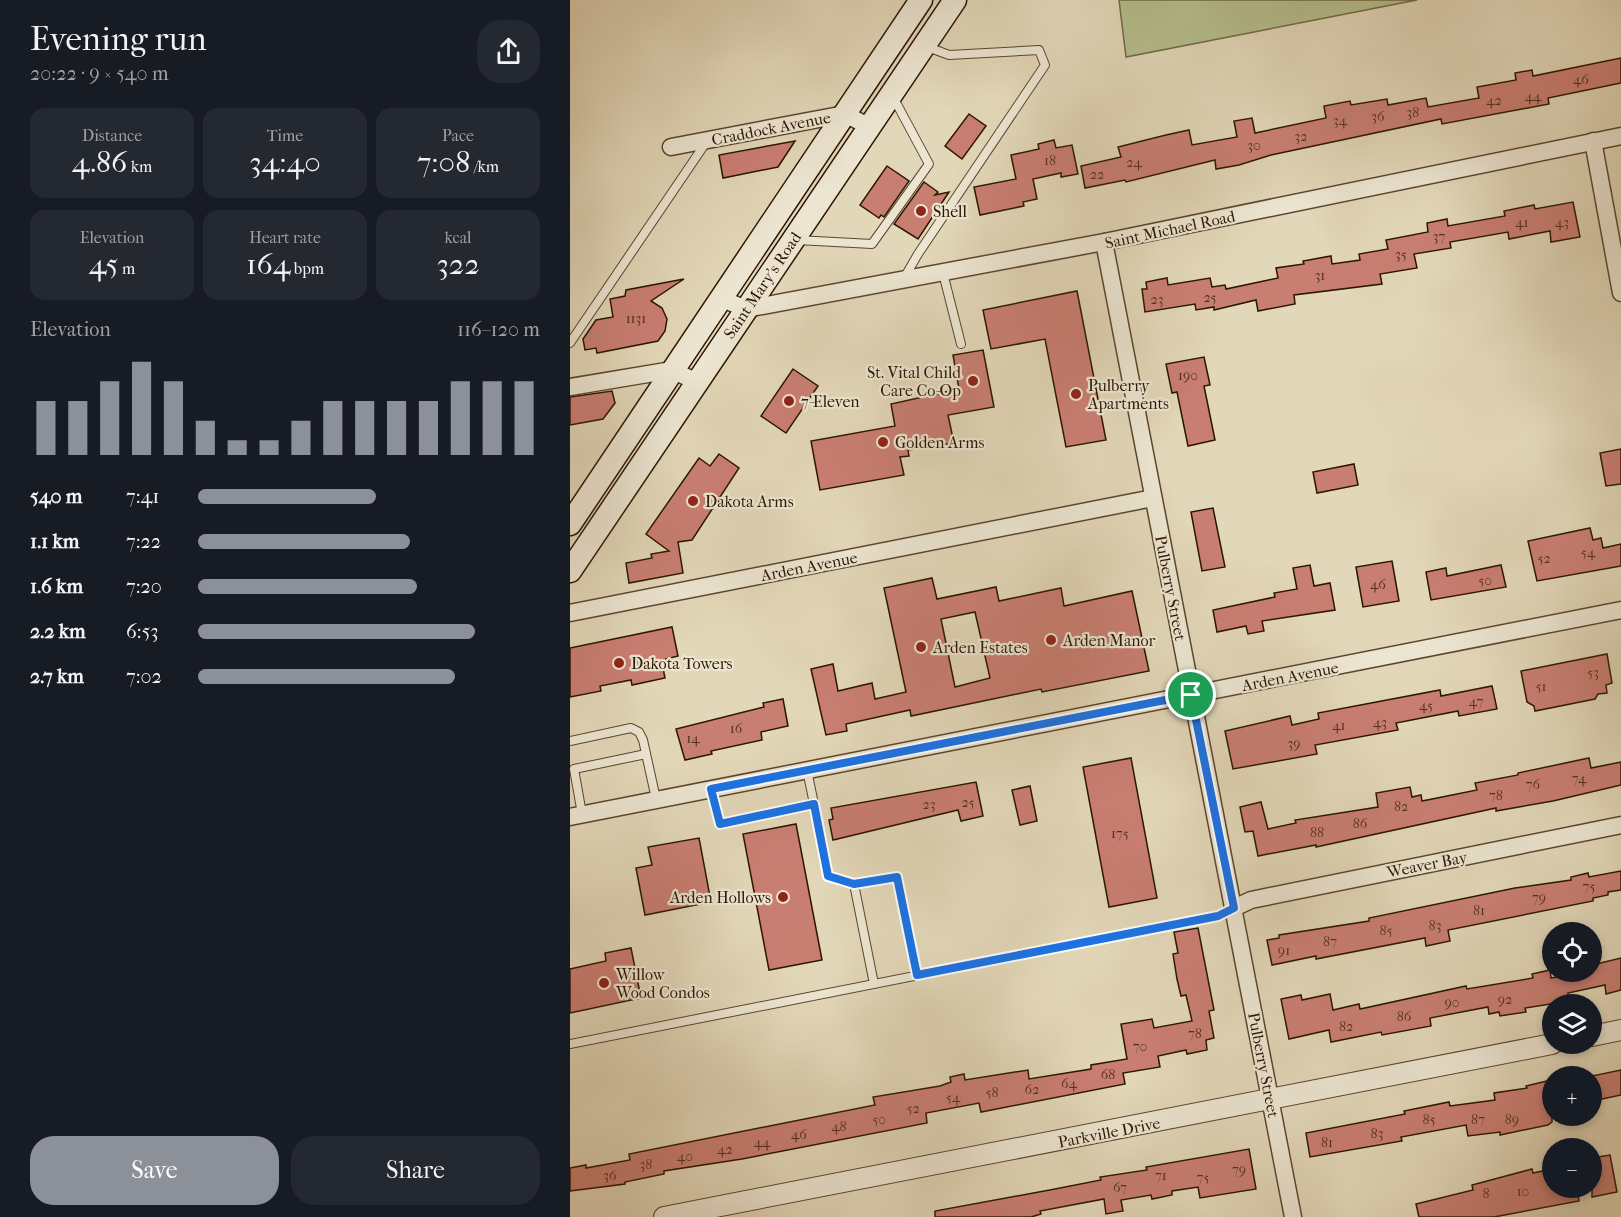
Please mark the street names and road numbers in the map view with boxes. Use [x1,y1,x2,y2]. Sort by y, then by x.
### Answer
street label: Craddock Avenue [710,108,832,149]
street label: Saint Michael Road [1103,206,1237,253]
street label: Saint Mary's Road [720,228,805,342]
street label: Pulberry Street [1151,534,1190,643]
street label: Arden Avenue [758,548,859,585]
street label: Arden Avenue [1239,658,1340,695]
street label: Weaver Bay [1384,847,1469,882]
street label: Pulberry Street [1244,1011,1283,1120]
street label: Parkville Drive [1056,1113,1162,1152]

